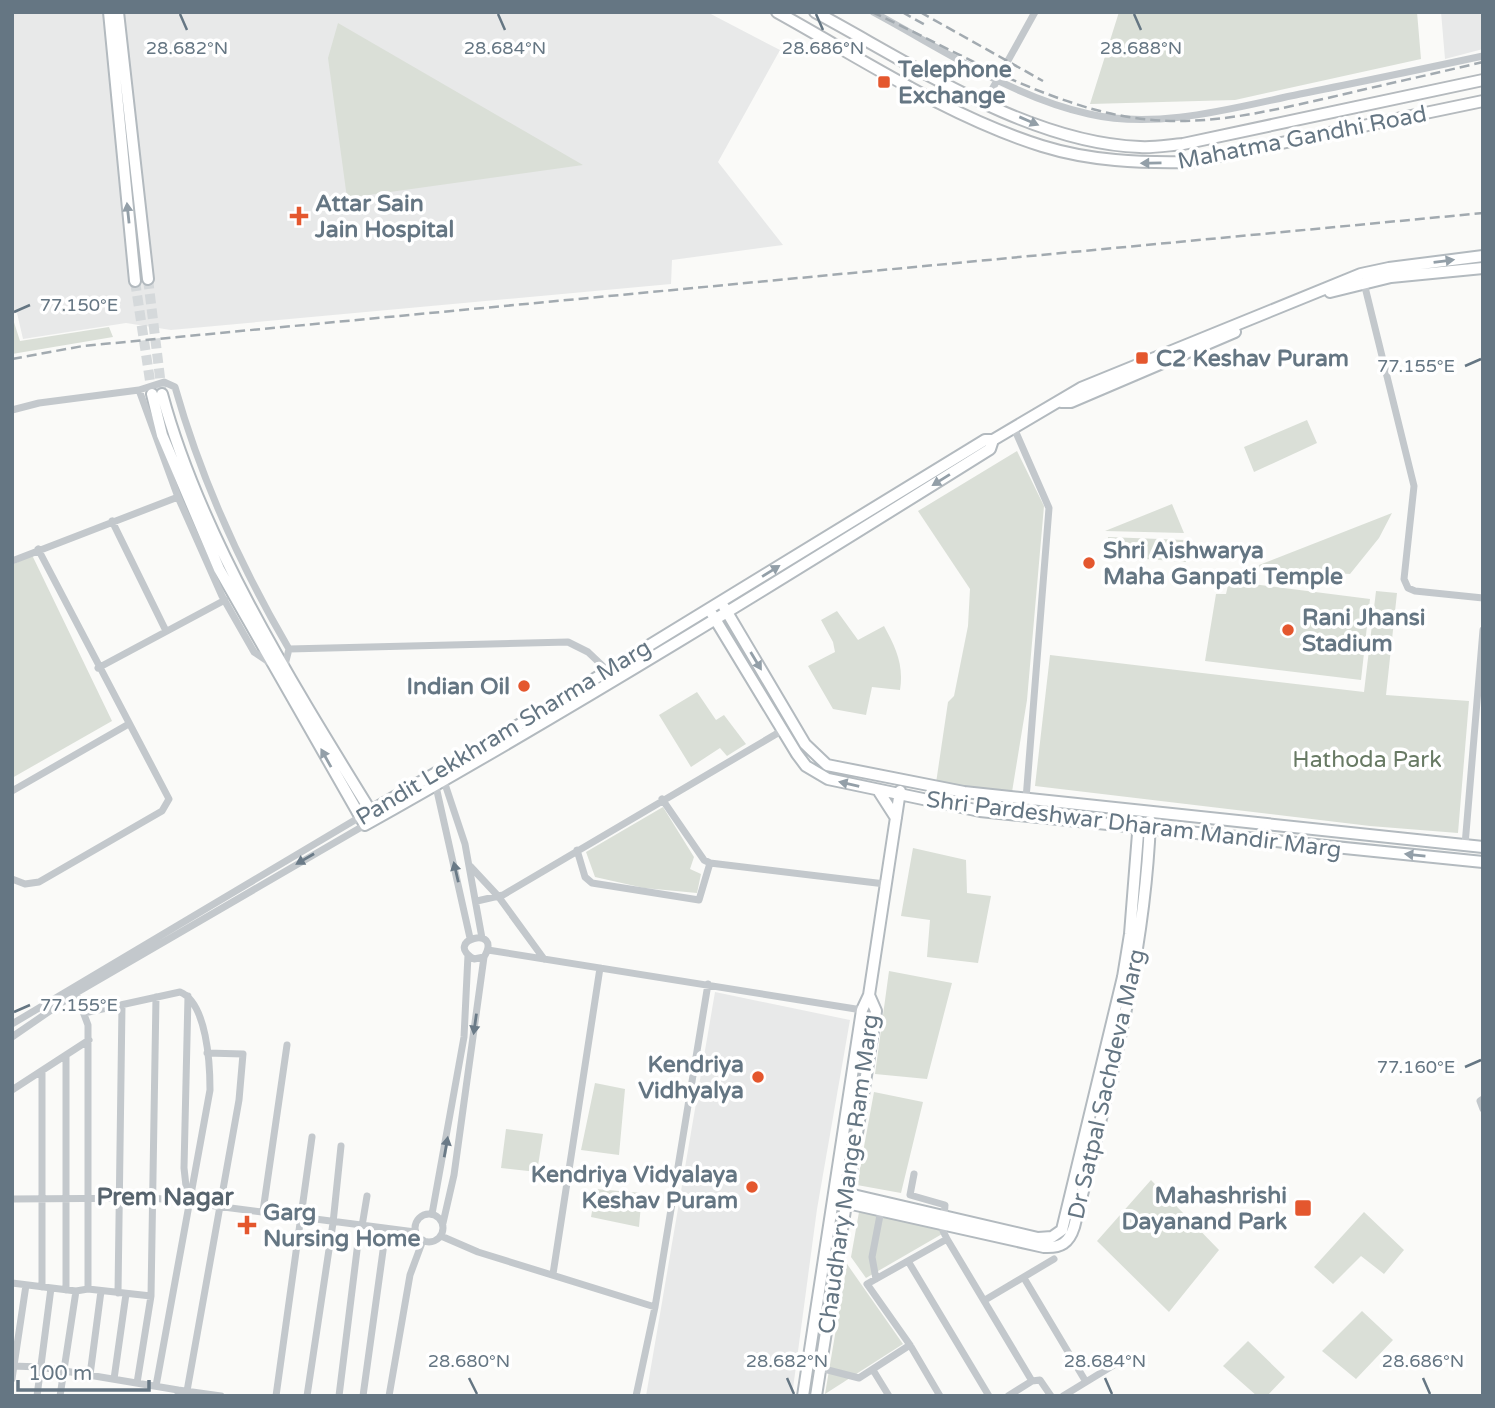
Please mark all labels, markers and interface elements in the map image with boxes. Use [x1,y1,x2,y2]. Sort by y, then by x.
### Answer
text: 28.682°N [146,37,228,59]
text: 28.684°N [464,37,546,59]
text: 28.686°N [782,37,864,59]
text: 28.688°N [1100,37,1182,59]
place label: Telephone Exchange [897,56,1012,110]
marker: Telephone Exchange [876,74,892,90]
street label: Mahatma Gandhi Road [1175,100,1429,176]
one-way arrow [1019,115,1039,127]
one-way arrow [1140,157,1162,169]
place label: Attar Sain Jain Hospital [314,190,454,244]
one-way arrow [123,202,134,224]
marker: Attar Sain Jain Hospital [289,206,309,226]
one-way arrow [1433,255,1455,266]
text: 77.150°E [40,294,118,316]
place label: C2 Keshav Puram [1156,345,1349,373]
marker: C2 Keshav Puram [1134,350,1150,366]
text: 77.155°E [1377,355,1455,377]
one-way arrow [932,474,951,486]
place label: Shri Aishwarya Maha Ganpati Temple [1103,537,1343,591]
marker: Shri Aishwarya Maha Ganpati Temple [1081,555,1097,571]
one-way arrow [761,565,781,578]
place label: Rani Jhansi Stadium [1302,604,1425,658]
marker: Rani Jhansi Stadium [1280,622,1296,638]
street label: Pandit Lekkhram Sharma Marg [351,634,656,832]
one-way arrow [749,651,762,670]
place label: Indian Oil [407,673,510,701]
marker: Indian Oil [516,678,532,694]
park label: Hathoda Park [1292,746,1442,774]
one-way arrow [320,748,332,768]
one-way arrow [838,778,860,789]
street label: Shri Pardeshwar Dharam Mandir Marg [925,786,1343,864]
one-way arrow [1404,850,1426,861]
one-way arrow [296,853,315,865]
one-way arrow [451,861,462,883]
street label: Dr Satpal Sachdeva Marg [1062,946,1152,1222]
text: 77.155°E [40,994,118,1016]
street label: Chaudhary Mange Ram Marg [813,1012,885,1336]
one-way arrow [469,1013,480,1035]
place label: Kendriya Vidhyalya [638,1051,744,1105]
text: 77.160°E [1377,1056,1455,1078]
marker: Kendriya Vidhyalya [750,1069,766,1085]
one-way arrow [441,1136,452,1158]
place label: Kendriya Vidyalaya Keshav Puram [531,1161,738,1215]
marker: Kendriya Vidyalaya Keshav Puram [744,1179,760,1195]
place label: Mahashrishi Dayanand Park [1122,1182,1287,1236]
district label: Prem Nagar [96,1183,234,1212]
marker: Mahashrishi Dayanand Park [1293,1198,1313,1218]
place label: Garg Nursing Home [263,1199,420,1253]
marker: Garg Nursing Home [237,1215,257,1235]
scale bar [18,1348,149,1392]
text: 28.680°N [428,1350,510,1372]
text: 28.682°N [746,1350,828,1372]
text: 28.684°N [1064,1350,1146,1372]
text: 28.686°N [1382,1350,1464,1372]
text: 100 m [28,1361,92,1386]

